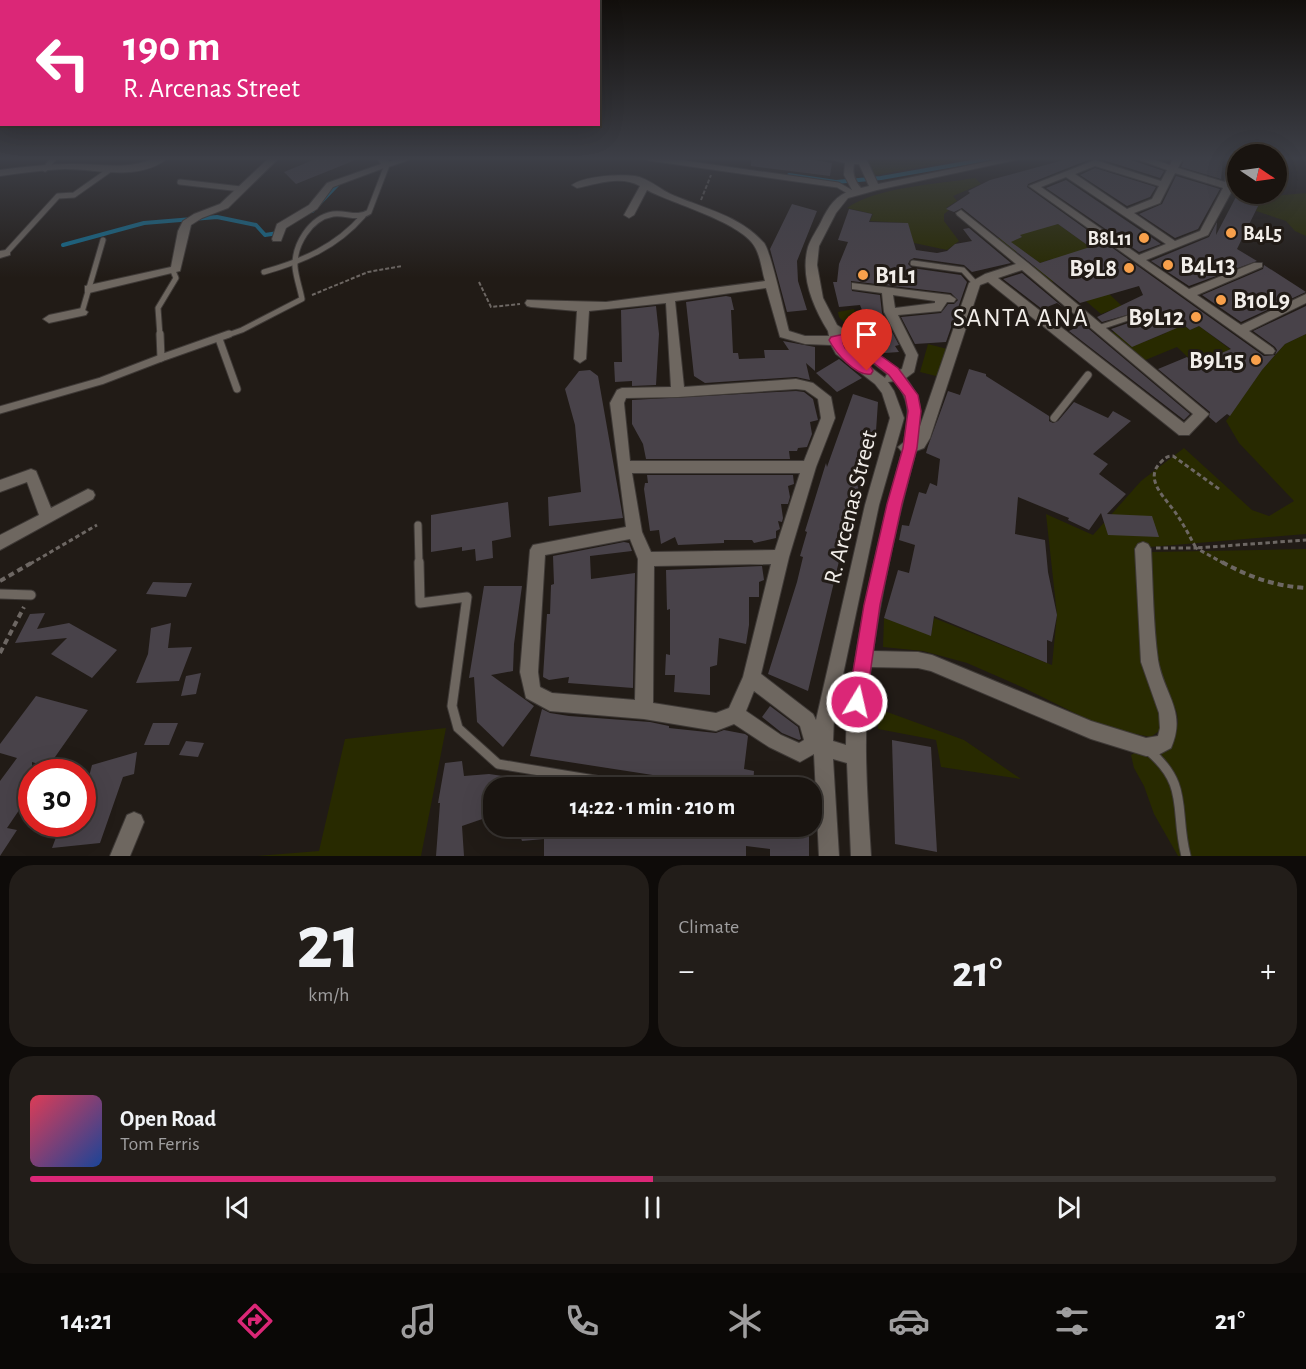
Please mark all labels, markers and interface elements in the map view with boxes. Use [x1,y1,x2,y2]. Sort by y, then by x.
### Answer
icon: left [24,24,102,102]
text: 190 m [123,26,221,68]
text: R. Arcenas Street [123,75,300,102]
north arrow [1227,144,1287,204]
map controls [1227,144,1287,204]
place label: B4L5 [1243,224,1282,244]
marker: B4L5 [1224,226,1238,240]
place label: B8L11 [1088,229,1132,249]
marker: B8L11 [1137,231,1151,245]
place label: B4L13 [1180,254,1235,278]
place label: B9L8 [1069,257,1117,281]
marker: B4L13 [1161,258,1175,272]
marker: B9L8 [1122,261,1136,275]
place label: B1L1 [875,264,917,288]
marker: B1L1 [856,268,870,282]
place label: B10L9 [1233,289,1290,313]
marker: B10L9 [1214,293,1228,307]
district label: SANTA ANA [953,305,1089,331]
place label: B9L12 [1128,306,1184,330]
pin [841,309,892,371]
marker: B9L12 [1189,310,1203,324]
icon: arrive [850,318,883,351]
place label: B9L15 [1189,349,1244,373]
marker: B9L15 [1249,353,1263,367]
street label: R. Arcenas Street [820,428,882,586]
position arrow [825,670,889,734]
speed limit sign: 30 [18,759,96,837]
text: 14:22 · 1 min · 210 m [570,796,735,818]
text: 21 [296,905,361,983]
text: Climate [679,917,739,937]
text: 21° [952,950,1003,995]
text: − [679,955,694,988]
text: + [1260,955,1276,988]
text: km/h [308,985,349,1005]
text: Open Road [120,1108,216,1130]
text: Tom Ferris [120,1134,200,1154]
icon: previous [221,1191,254,1224]
icon: pause [636,1191,669,1224]
icon: next [1052,1191,1085,1224]
icon: directions [234,1300,276,1342]
icon: music [398,1300,440,1342]
icon: phone [561,1300,603,1342]
icon: climate [724,1300,766,1342]
icon: car [888,1300,930,1342]
icon: filters [1051,1300,1093,1342]
text: 14:21 [61,1307,113,1334]
text: 21° [1215,1307,1245,1334]

